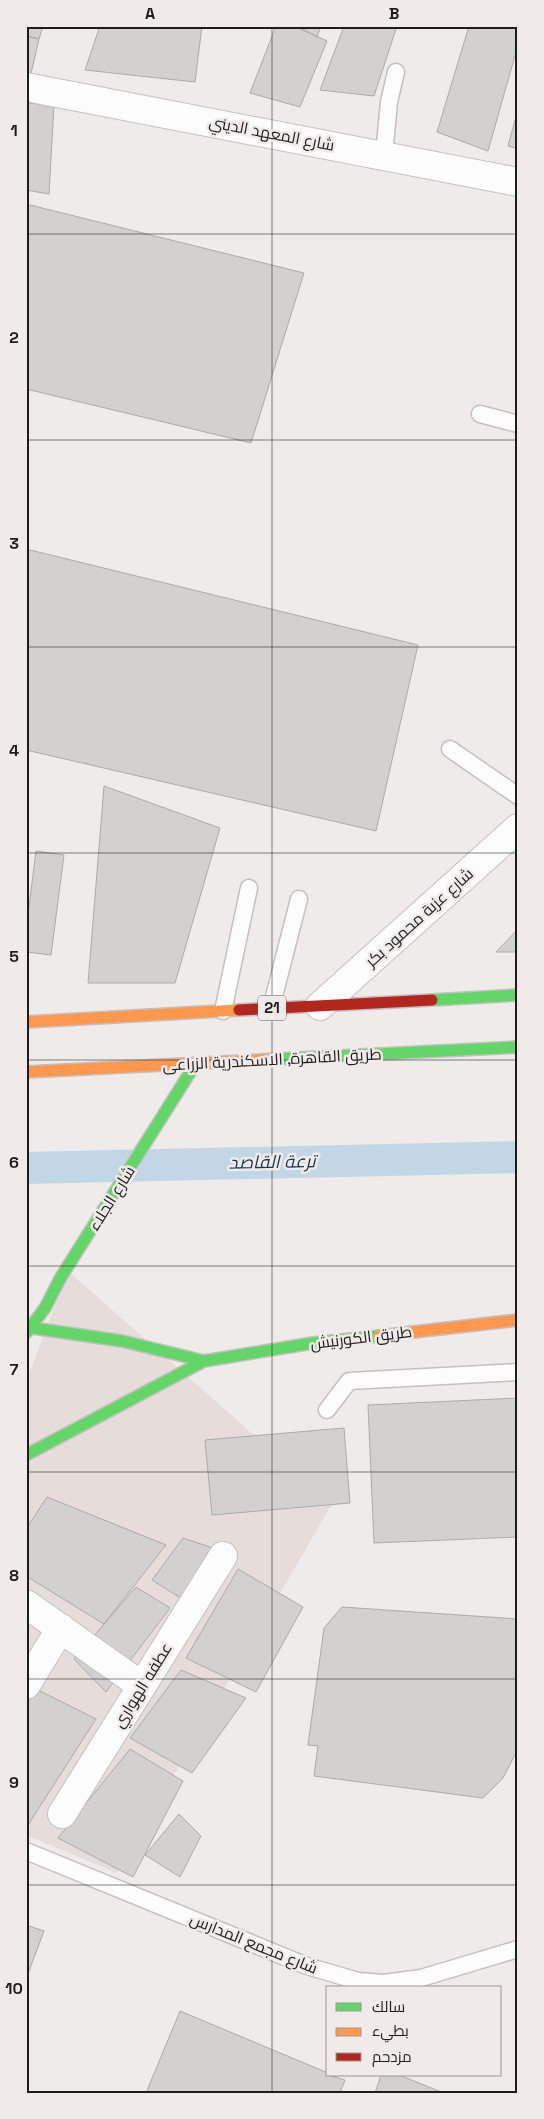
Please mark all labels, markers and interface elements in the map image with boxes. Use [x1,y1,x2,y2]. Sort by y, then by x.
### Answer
text: A [145,3,155,24]
text: B [389,3,399,24]
street label: شارع المعهد الديني [207,111,336,159]
text: 1 [10,120,18,141]
text: 2 [9,327,19,348]
text: 3 [9,533,19,554]
text: 4 [9,740,19,761]
street label: شارع عزبة محمود بكر [360,863,478,973]
text: 5 [9,946,19,967]
road number: 21 [258,996,286,1020]
street label: طريق القاهرة, الاسكندرية الزراعى [162,1043,382,1076]
water label: ترعة القاصد [228,1149,319,1174]
text: 6 [9,1152,19,1173]
street label: شارع الجلاء [83,1162,140,1235]
street label: طريق الكورنيش [309,1321,413,1354]
text: 7 [10,1359,19,1380]
text: 8 [9,1565,19,1586]
street label: عطفه الهواري [108,1639,179,1733]
text: 9 [9,1772,19,1793]
street label: شارع مجمع المدارس [186,1908,321,1980]
text: 10 [5,1978,23,1999]
legend [326,1986,502,2076]
text: سالك [372,1997,405,2016]
text: بطيء [372,2021,409,2043]
text: مزدحم [372,2047,412,2067]

